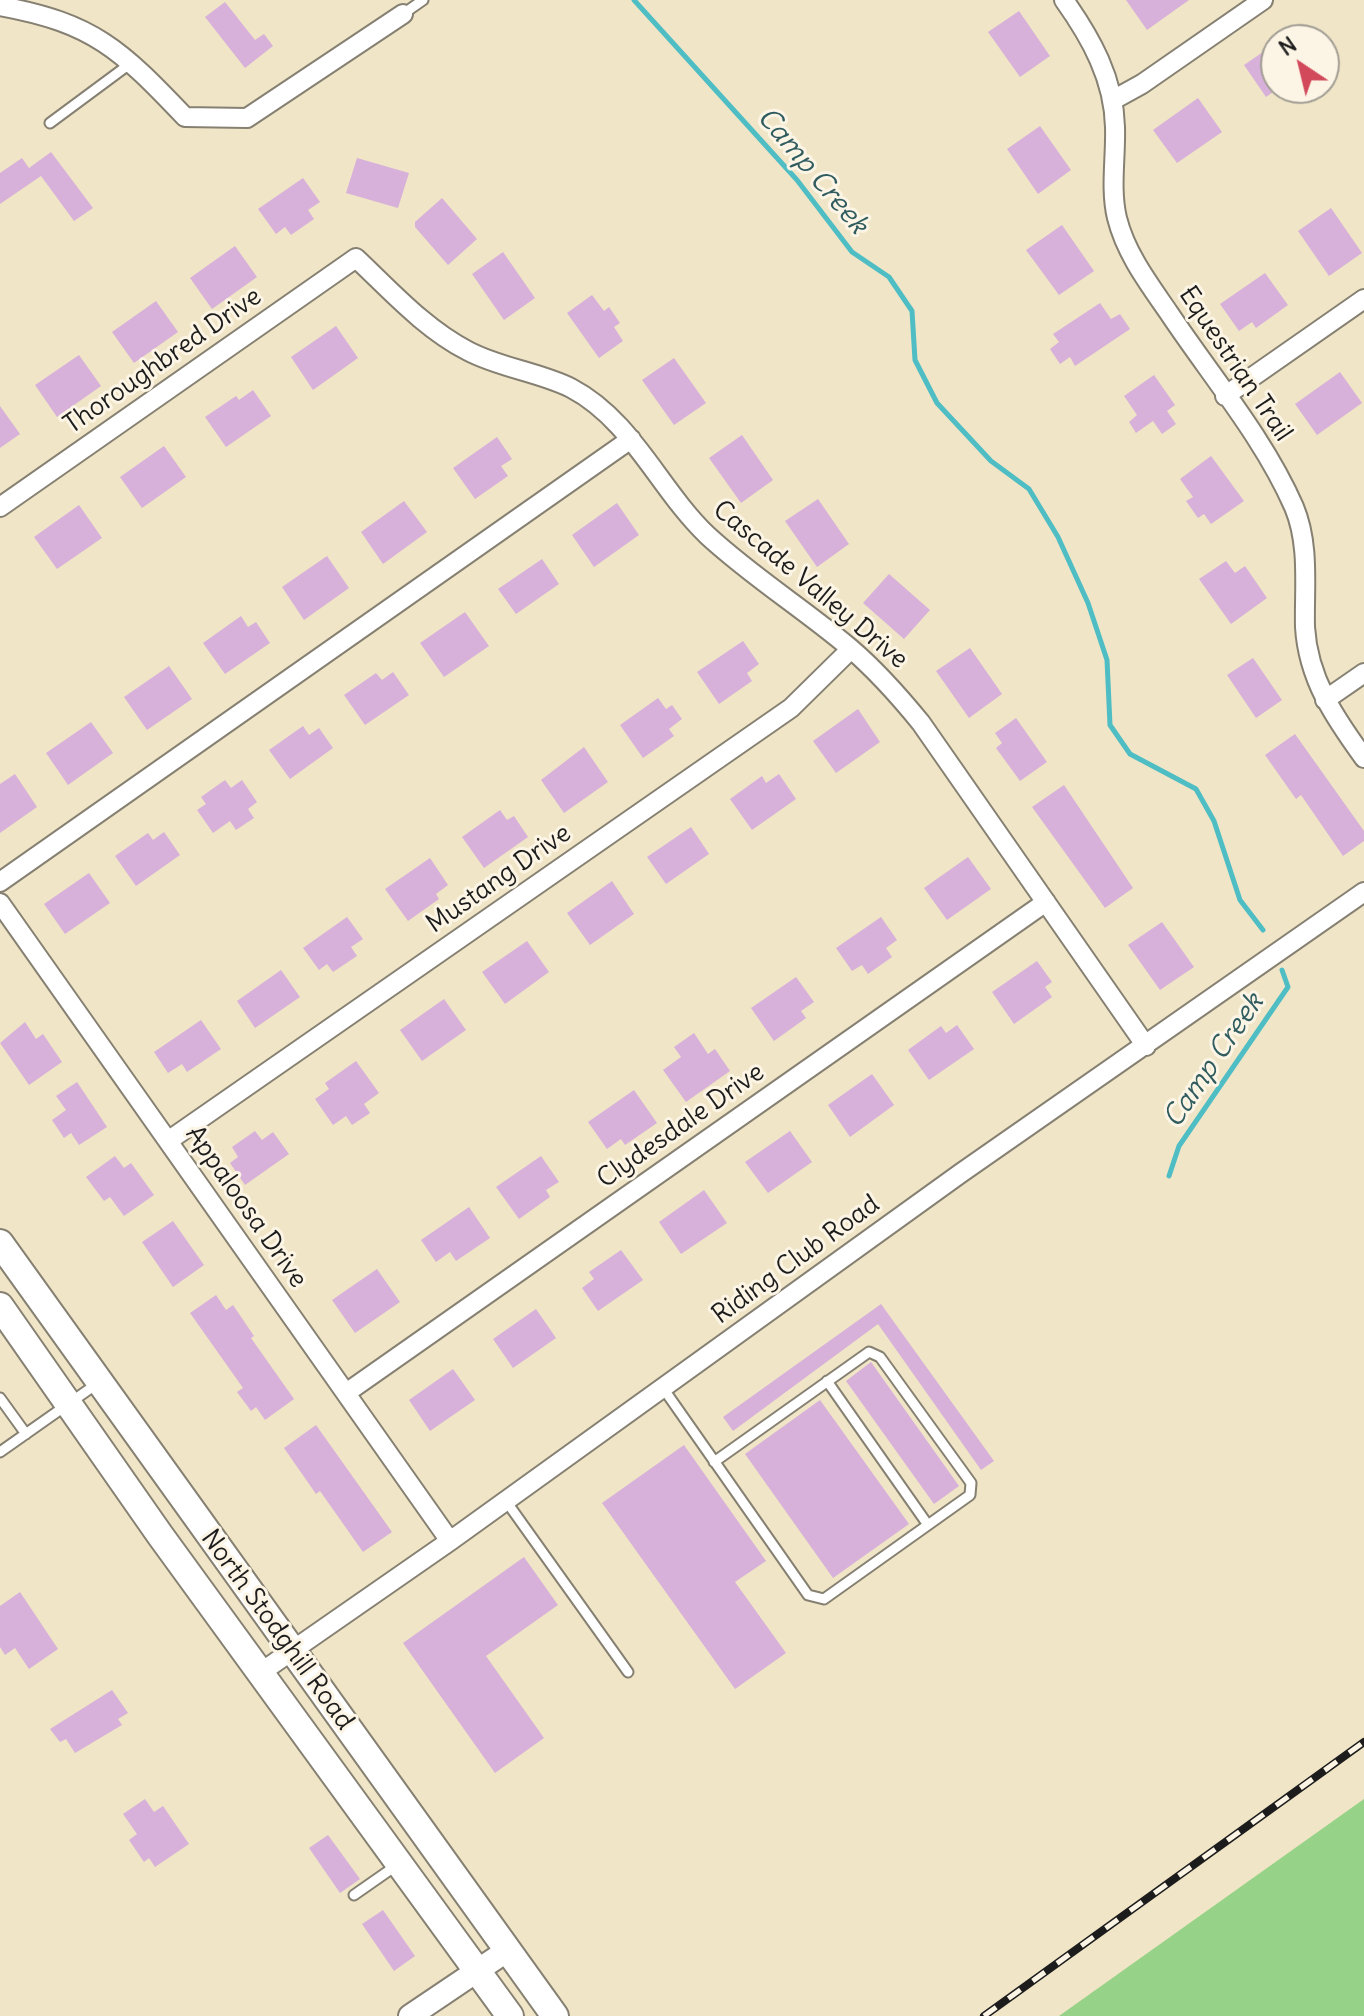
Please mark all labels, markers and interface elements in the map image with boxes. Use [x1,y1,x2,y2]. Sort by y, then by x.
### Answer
north arrow [1260,24,1340,104]
text: N [1273,30,1302,62]
water label: Camp Creek [749,101,875,241]
street label: Thoroughbred Drive [58,281,268,441]
street label: Equestrian Trail [1172,281,1298,447]
street label: Cascade Valley Drive [706,494,914,676]
street label: Mustang Drive [421,818,577,940]
water label: Camp Creek [1157,987,1271,1135]
street label: Clydesdale Drive [592,1057,770,1195]
street label: Appaloosa Drive [179,1120,313,1294]
street label: Riding Club Road [706,1189,886,1331]
street label: North Stodghill Road [194,1524,360,1736]

